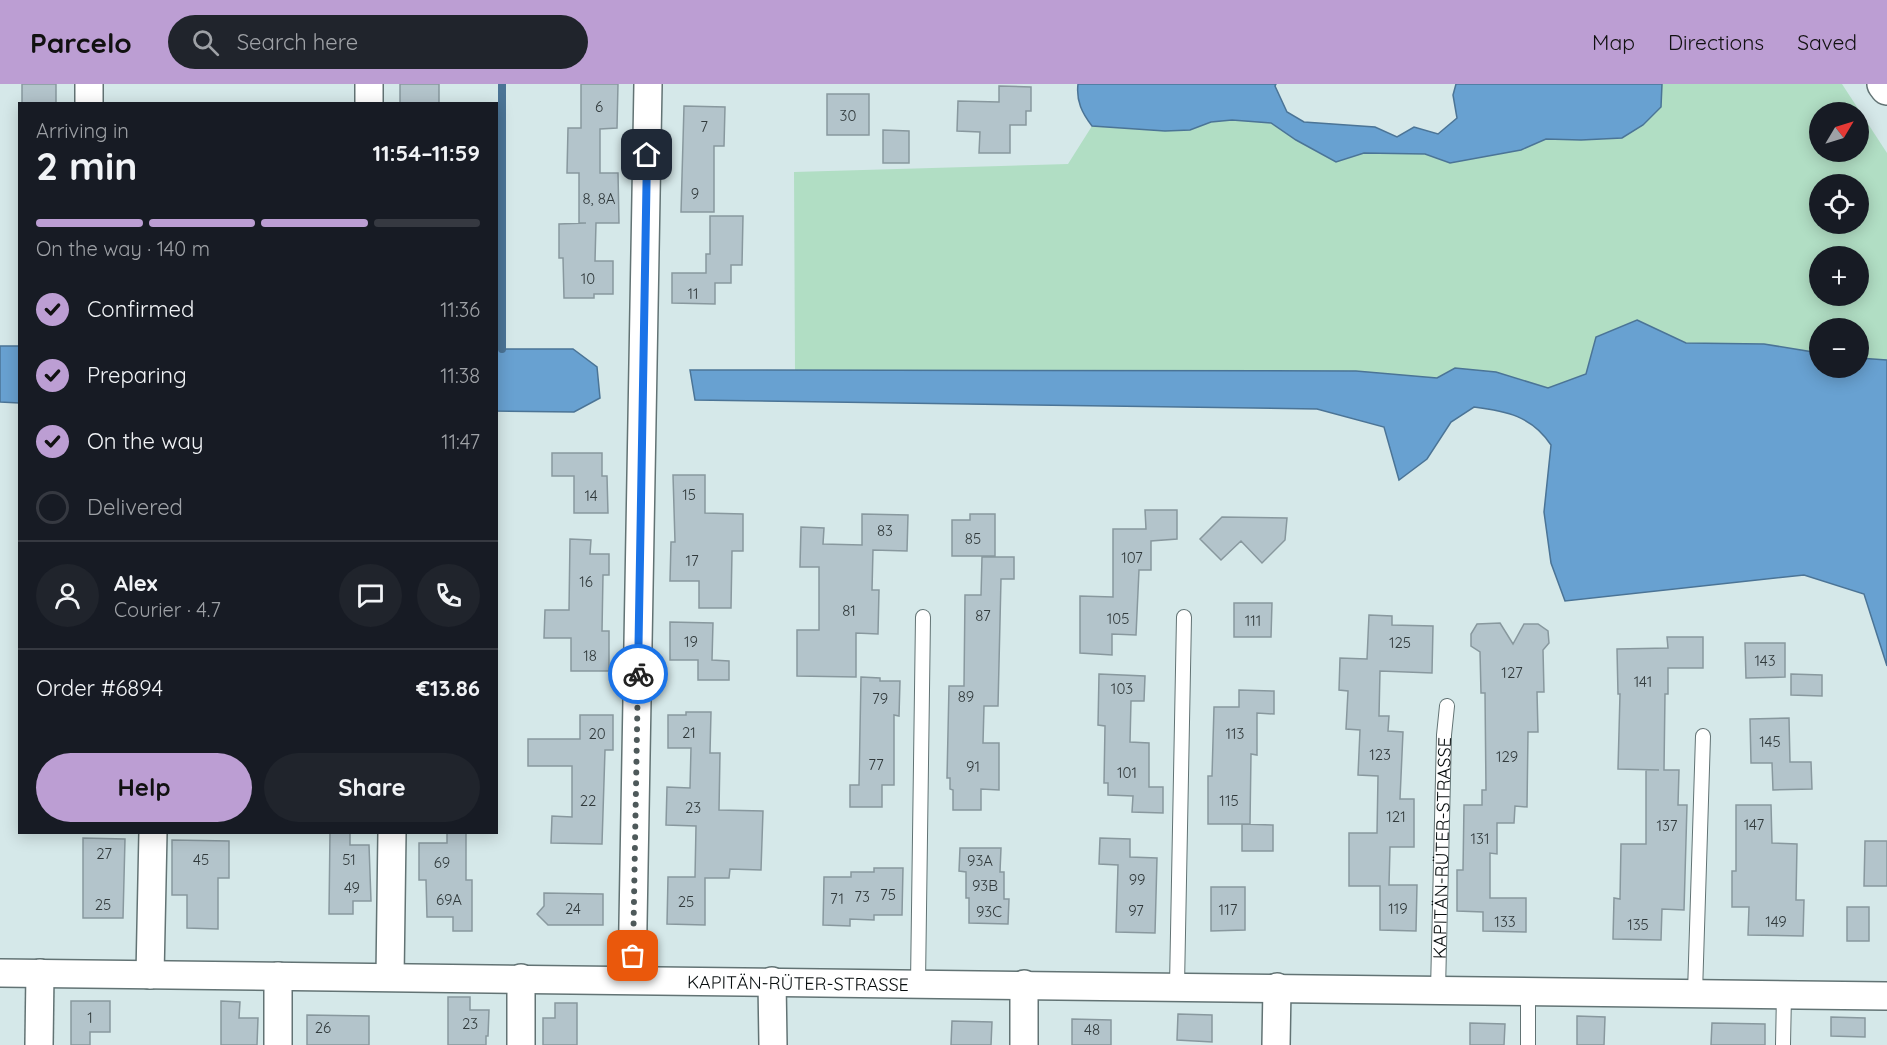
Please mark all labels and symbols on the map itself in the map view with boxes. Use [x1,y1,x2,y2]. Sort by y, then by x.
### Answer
house number: 6 [595,97,603,116]
north arrow [1809,102,1869,162]
house number: 30 [840,106,856,125]
house number: 7 [700,117,708,136]
pin [621,129,672,180]
house number: 9 [691,184,699,203]
house number: 8, 8A [583,189,616,208]
house number: 10 [581,269,595,288]
house number: 11 [687,284,699,303]
house number: 15 [682,485,696,504]
house number: 14 [584,486,598,505]
house number: 83 [877,521,893,540]
house number: 85 [965,529,981,548]
house number: 107 [1121,548,1143,567]
house number: 17 [685,551,699,570]
house number: 16 [579,572,593,591]
house number: 81 [842,601,856,620]
house number: 87 [975,606,991,625]
house number: 105 [1107,609,1129,628]
house number: 111 [1245,611,1261,630]
house number: 19 [684,632,698,651]
house number: 125 [1389,633,1411,652]
courier [608,644,668,704]
house number: 18 [583,646,597,665]
house number: 143 [1754,651,1776,670]
house number: 127 [1501,663,1523,682]
house number: 141 [1634,672,1652,691]
house number: 103 [1111,679,1133,698]
house number: 89 [958,687,974,706]
house number: 79 [872,689,888,708]
house number: 21 [682,723,696,742]
house number: 20 [588,724,606,743]
house number: 113 [1226,724,1245,743]
house number: 145 [1759,732,1781,751]
street label: KAPITÄN-RÜTER-STRASSE [1427,737,1455,959]
house number: 123 [1369,745,1391,764]
house number: 129 [1496,747,1518,766]
house number: 77 [868,755,884,774]
house number: 91 [966,757,980,776]
house number: 101 [1117,763,1137,782]
house number: 22 [580,791,596,810]
house number: 115 [1219,791,1239,810]
house number: 23 [685,798,701,817]
house number: 121 [1386,807,1406,826]
house number: 147 [1744,815,1765,834]
house number: 137 [1656,816,1678,835]
house number: 131 [1471,829,1489,848]
house number: 27 [96,844,112,863]
house number: 45 [193,850,209,869]
house number: 51 [342,850,356,869]
house number: 93A [967,851,993,870]
house number: 69 [434,853,450,872]
house number: 99 [1129,870,1145,889]
house number: 93B [972,876,998,895]
house number: 49 [344,878,360,897]
house number: 75 [880,885,896,904]
house number: 73 [854,887,870,906]
house number: 71 [830,889,844,908]
house number: 69A [436,890,462,909]
house number: 25 [678,892,694,911]
house number: 25 [95,895,111,914]
house number: 24 [565,899,581,918]
house number: 119 [1388,899,1408,918]
house number: 117 [1219,900,1238,919]
house number: 97 [1128,901,1144,920]
house number: 93C [976,902,1002,921]
house number: 133 [1494,912,1516,931]
house number: 149 [1765,912,1787,931]
house number: 135 [1627,915,1649,934]
pin [607,930,658,981]
street label: KAPITÄN-RÜTER-STRASSE [687,970,909,996]
house number: 1 [87,1008,93,1027]
house number: 23 [462,1014,478,1033]
house number: 26 [315,1018,331,1037]
house number: 48 [1084,1020,1100,1039]

